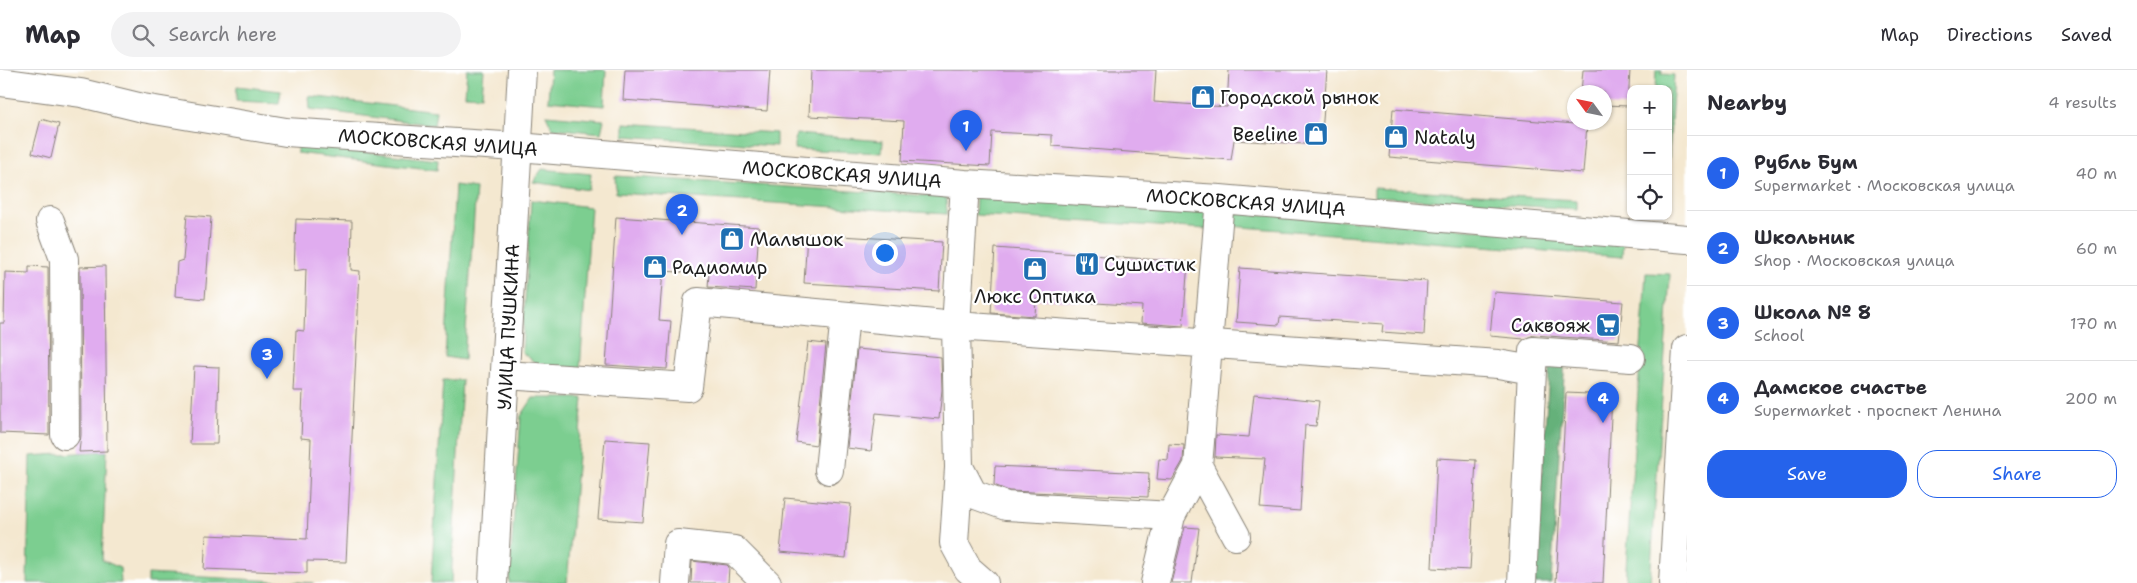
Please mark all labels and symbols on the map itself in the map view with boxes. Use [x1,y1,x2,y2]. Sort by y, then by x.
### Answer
shop icon: Городской рынок [1190,84,1216,110]
place label: Городской рынок [1220,85,1379,110]
north arrow [1567,85,1612,130]
pin: 1 [950,110,982,151]
shop icon: Beeline [1303,121,1329,147]
place label: Beeline [1233,122,1298,147]
street label: МОСКОВСКАЯ УЛИЦА [337,123,539,162]
shop icon: Nataly [1383,124,1409,150]
place label: Nataly [1414,125,1476,150]
street label: МОСКОВСКАЯ УЛИЦА [741,155,943,194]
street label: МОСКОВСКАЯ УЛИЦА [1145,183,1347,222]
pin: 2 [666,194,698,235]
shop icon: Малышок [719,226,745,252]
place label: Малышок [750,227,843,252]
your location [872,240,898,266]
street label: УЛИЦА ПУШКИНА [492,243,525,411]
restaurant icon: Сушистик [1074,251,1100,277]
place label: Сушистик [1104,252,1196,277]
shop icon: Радиомир [642,254,668,280]
place label: Радиомир [672,255,767,280]
shop icon: Люкс Оптика [1022,256,1048,282]
place label: Люкс Оптика [974,284,1096,309]
supermarket icon: Саквояж [1595,312,1621,338]
place label: Саквояж [1511,313,1590,338]
pin: 3 [251,338,283,379]
pin: 4 [1587,382,1619,423]

